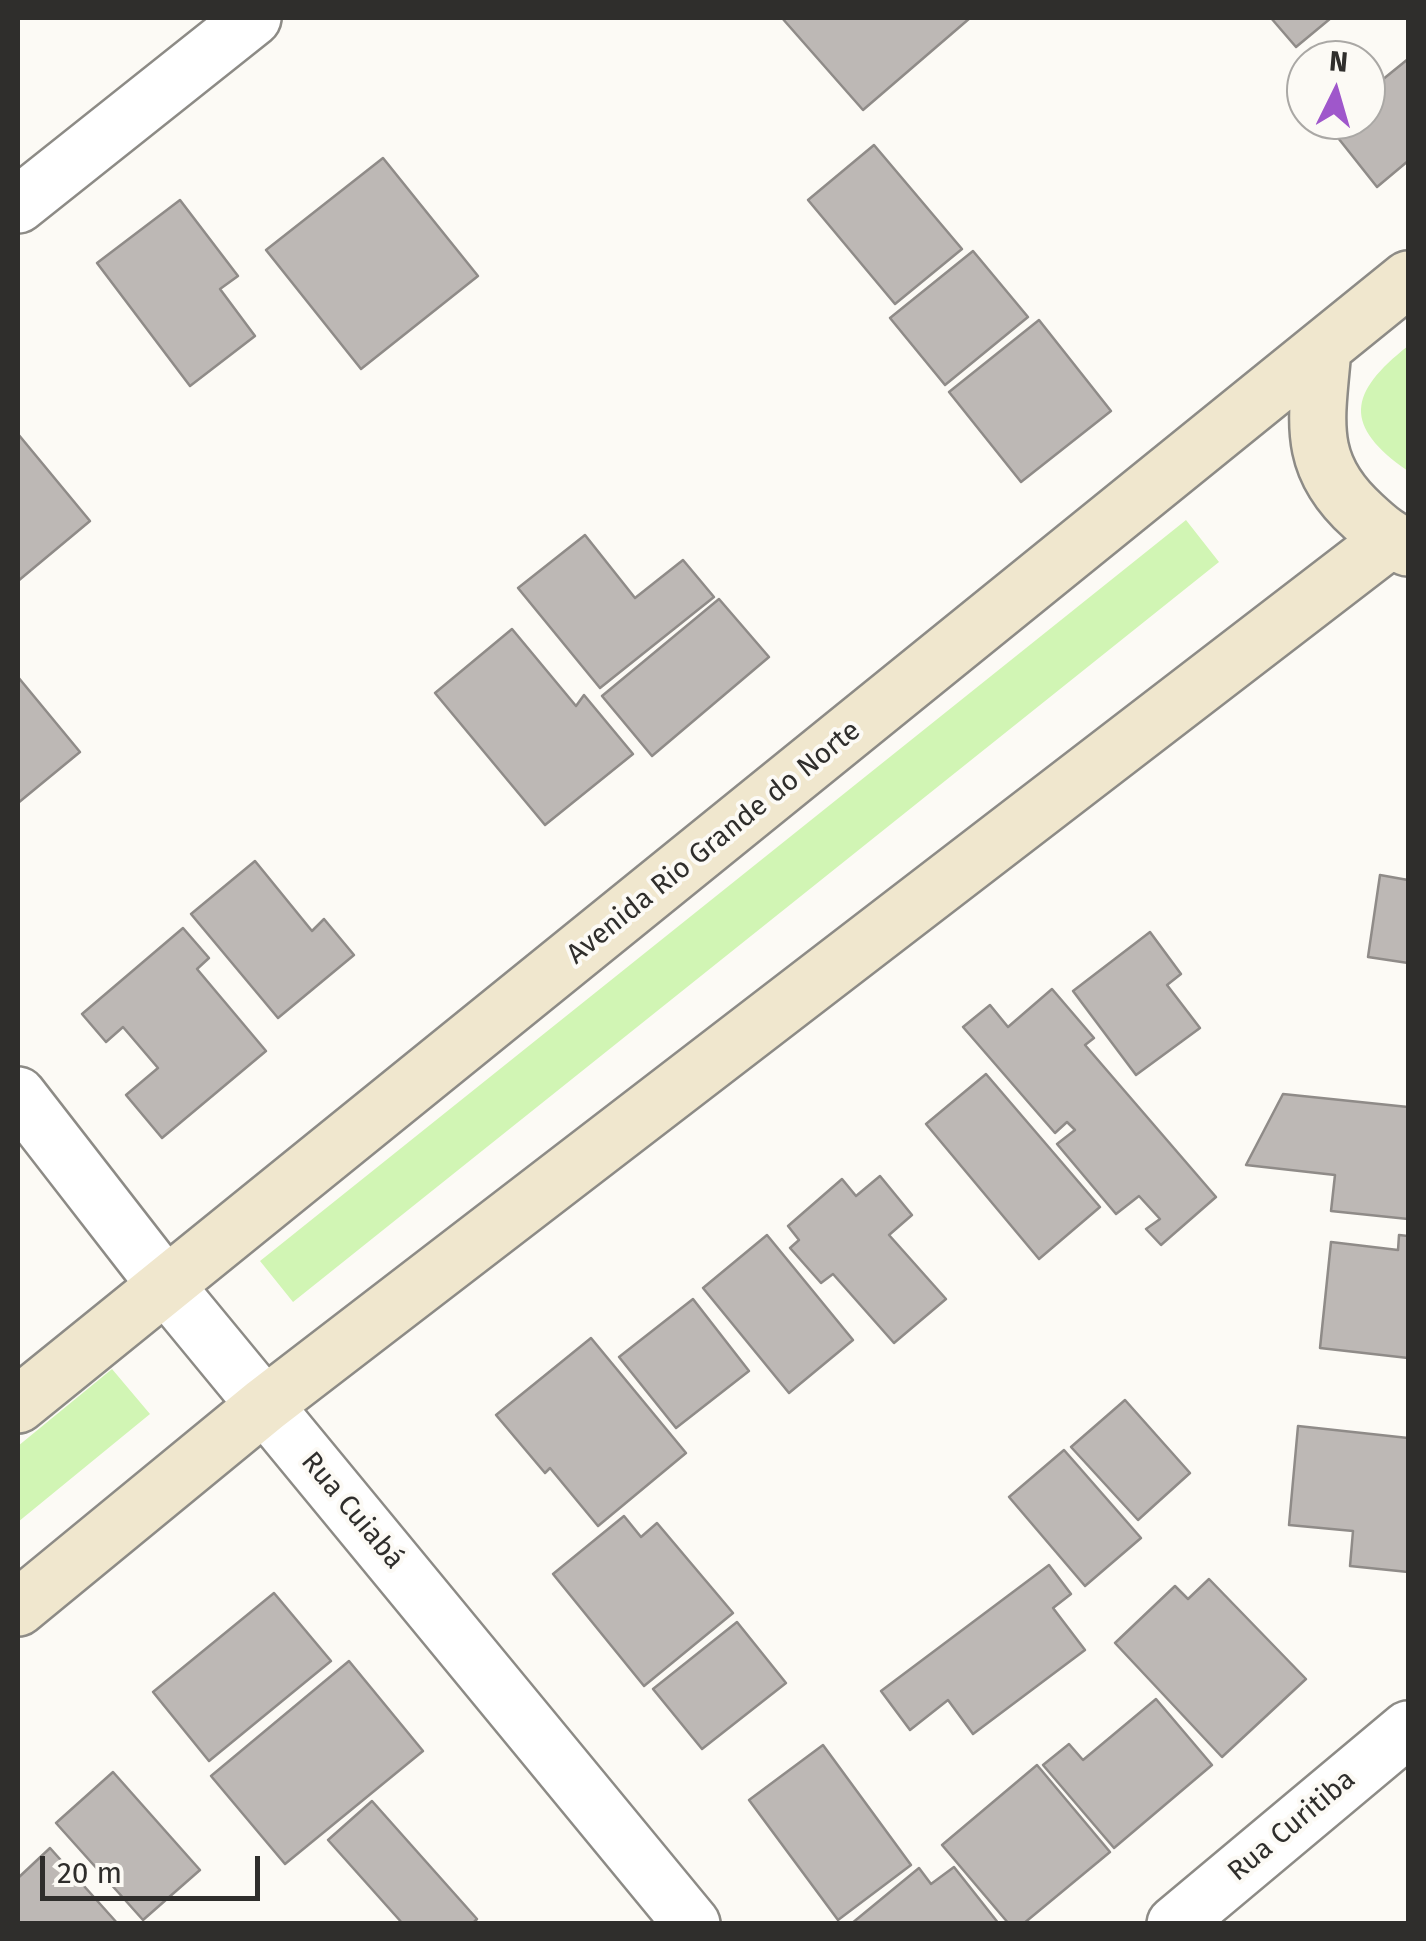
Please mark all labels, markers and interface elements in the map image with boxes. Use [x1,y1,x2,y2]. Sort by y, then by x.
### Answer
north arrow [1286,40,1386,140]
text: N [1328,44,1349,79]
street label: Avenida Rio Grande do Norte [561,714,867,972]
street label: Rua Cuiabá [293,1446,411,1576]
street label: Rua Curitiba [1222,1763,1362,1889]
scale bar [45,1836,265,1898]
text: 20 m [57,1855,122,1891]

